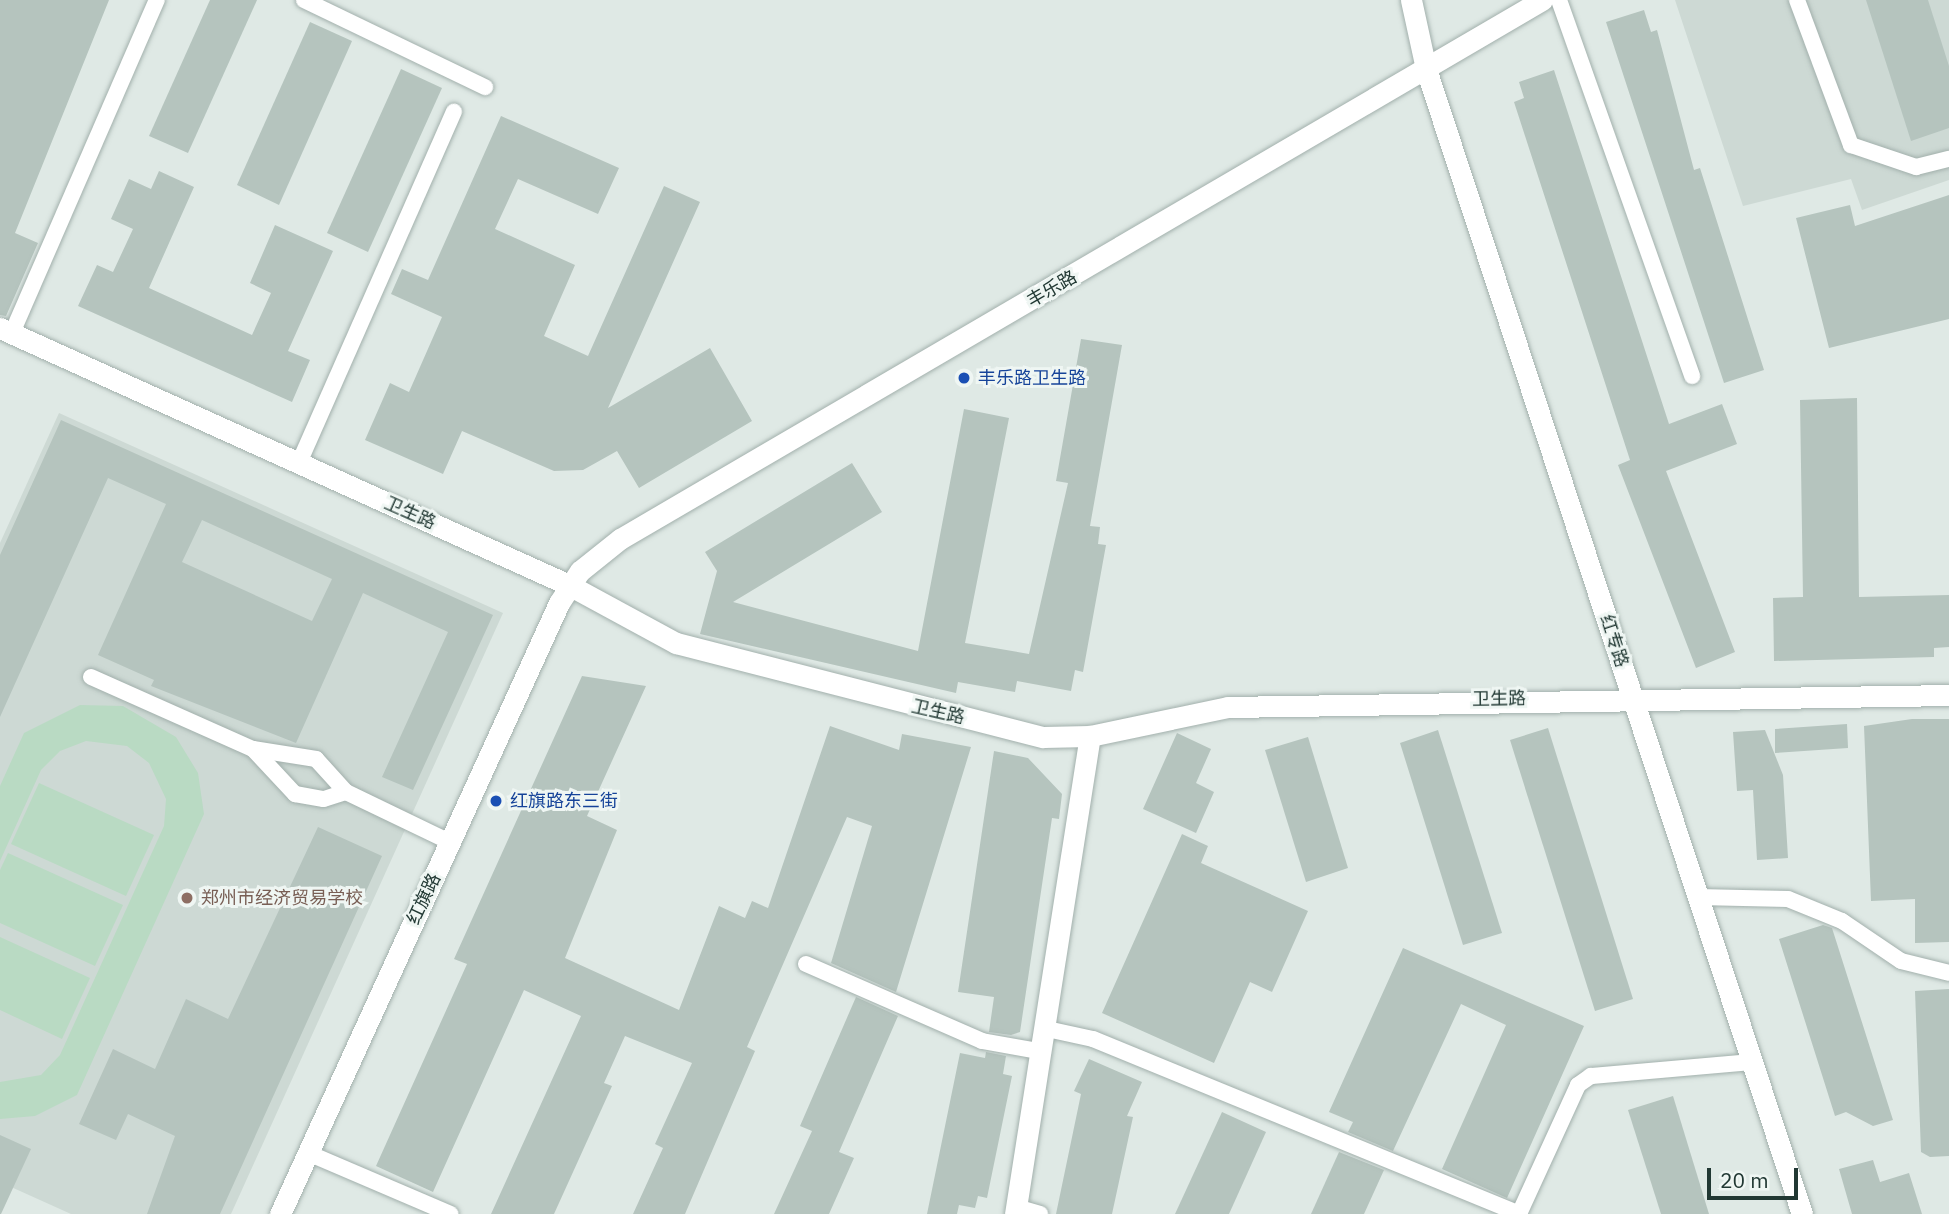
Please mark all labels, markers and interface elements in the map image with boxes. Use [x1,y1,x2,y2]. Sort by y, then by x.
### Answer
street label: 丰乐路 [1023,266,1081,312]
place label: 丰乐路卫生路 [978,367,1086,389]
marker: 丰乐路卫生路 [956,370,972,386]
street label: 卫生路 [381,492,439,534]
street label: 红专路 [1595,612,1633,670]
street label: 卫生路 [1472,688,1526,710]
street label: 卫生路 [909,695,967,729]
place label: 红旗路东三街 [510,790,618,812]
marker: 红旗路东三街 [488,793,504,809]
street label: 红旗路 [403,870,445,928]
place label: 郑州市经济贸易学校 [201,887,363,909]
marker: 郑州市经济贸易学校 [179,890,195,906]
scale bar [1711,1154,1802,1198]
text: 20 m [1720,1166,1769,1194]

